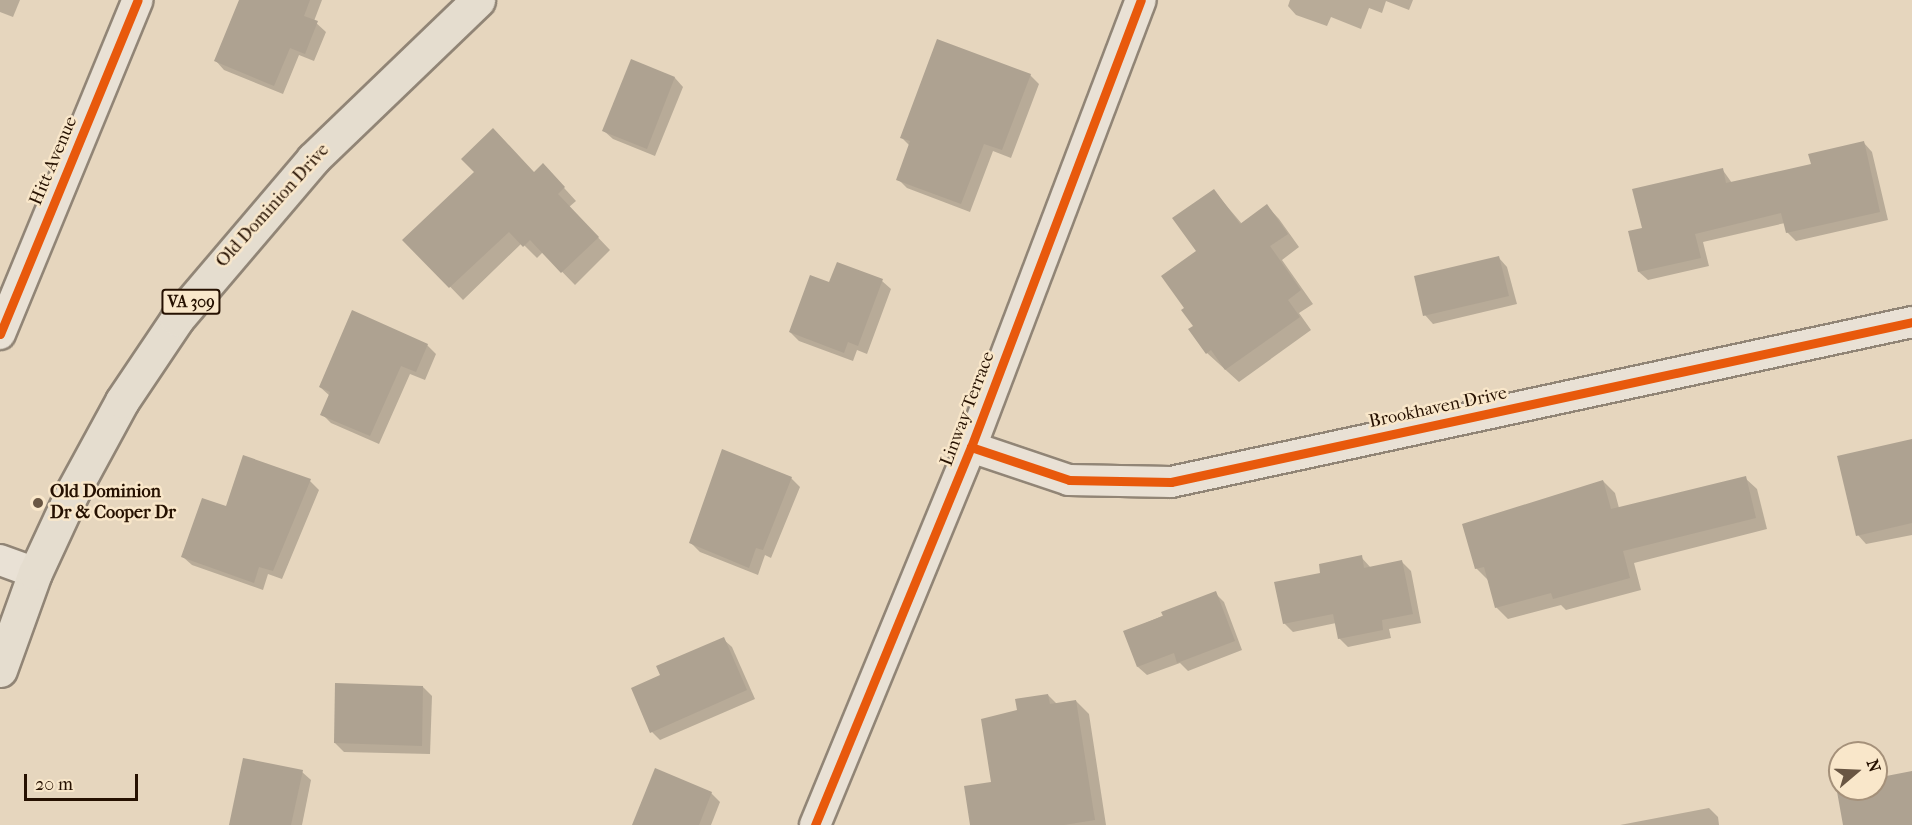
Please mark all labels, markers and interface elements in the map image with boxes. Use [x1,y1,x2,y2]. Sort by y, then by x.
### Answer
street label: Hitt Avenue [26,113,82,209]
street label: Old Dominion Drive [212,140,334,272]
road number: VA 309 [161,289,221,315]
street label: Linway Terrace [936,349,1000,469]
street label: Brookhaven Drive [1367,383,1509,433]
place label: Old Dominion Dr & Cooper Dr [50,482,176,524]
marker: Old Dominion Dr & Cooper Dr [31,496,45,510]
north arrow [1828,741,1888,801]
text: N [1863,757,1885,774]
scale bar [27,762,141,800]
text: 20 m [35,774,73,795]

